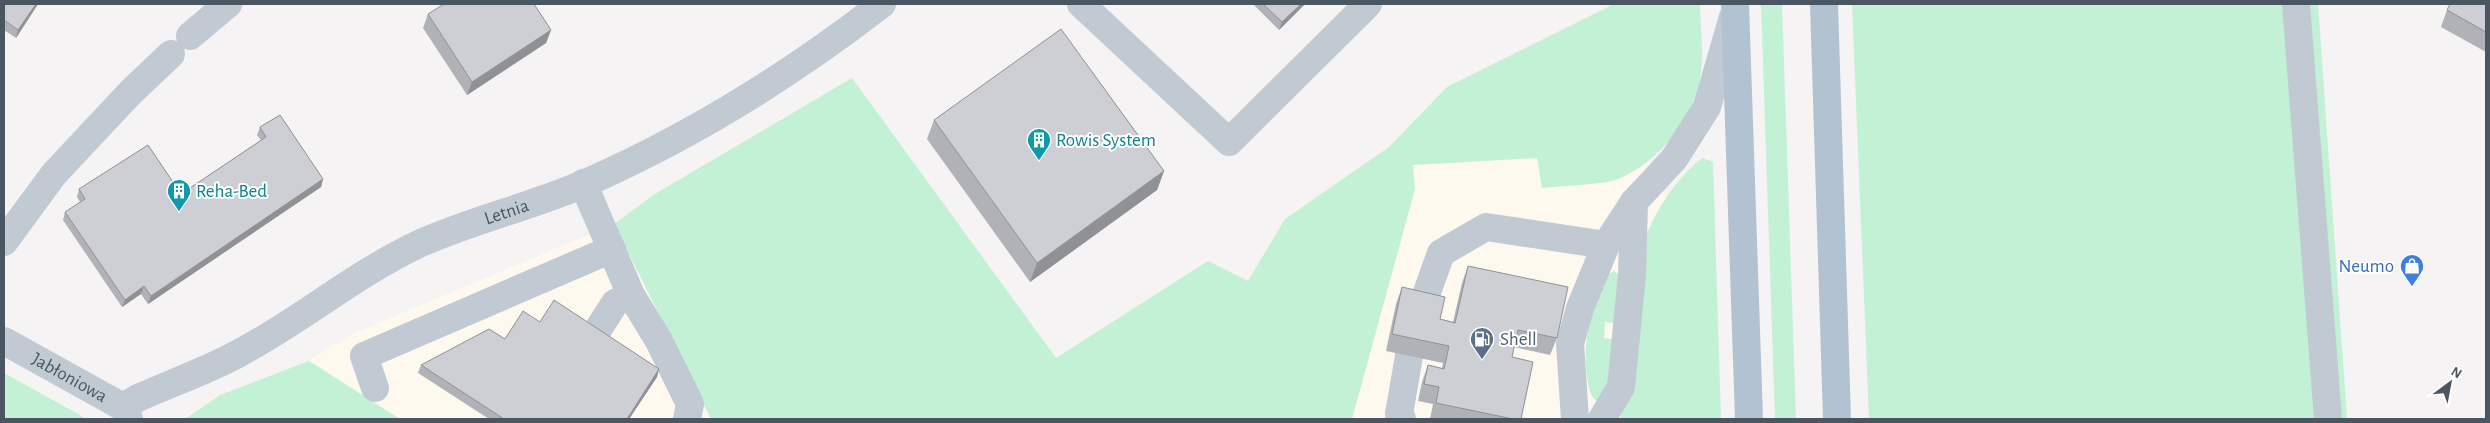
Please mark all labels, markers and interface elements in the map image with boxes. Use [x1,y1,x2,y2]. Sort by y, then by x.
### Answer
building icon: Rowis System [1026,127,1052,161]
place label: Rowis System [1056,131,1156,150]
building icon: Reha-Bed [166,178,192,212]
place label: Reha-Bed [196,182,267,201]
street label: Letnia [482,196,531,228]
shop icon: Neumo [2399,253,2425,287]
place label: Neumo [2339,257,2394,276]
fuel station icon: Shell [1469,326,1495,360]
place label: Shell [1500,330,1537,349]
street label: Jabłoniowa [29,349,111,406]
north arrow [2425,358,2475,408]
text: N [2449,364,2464,381]

